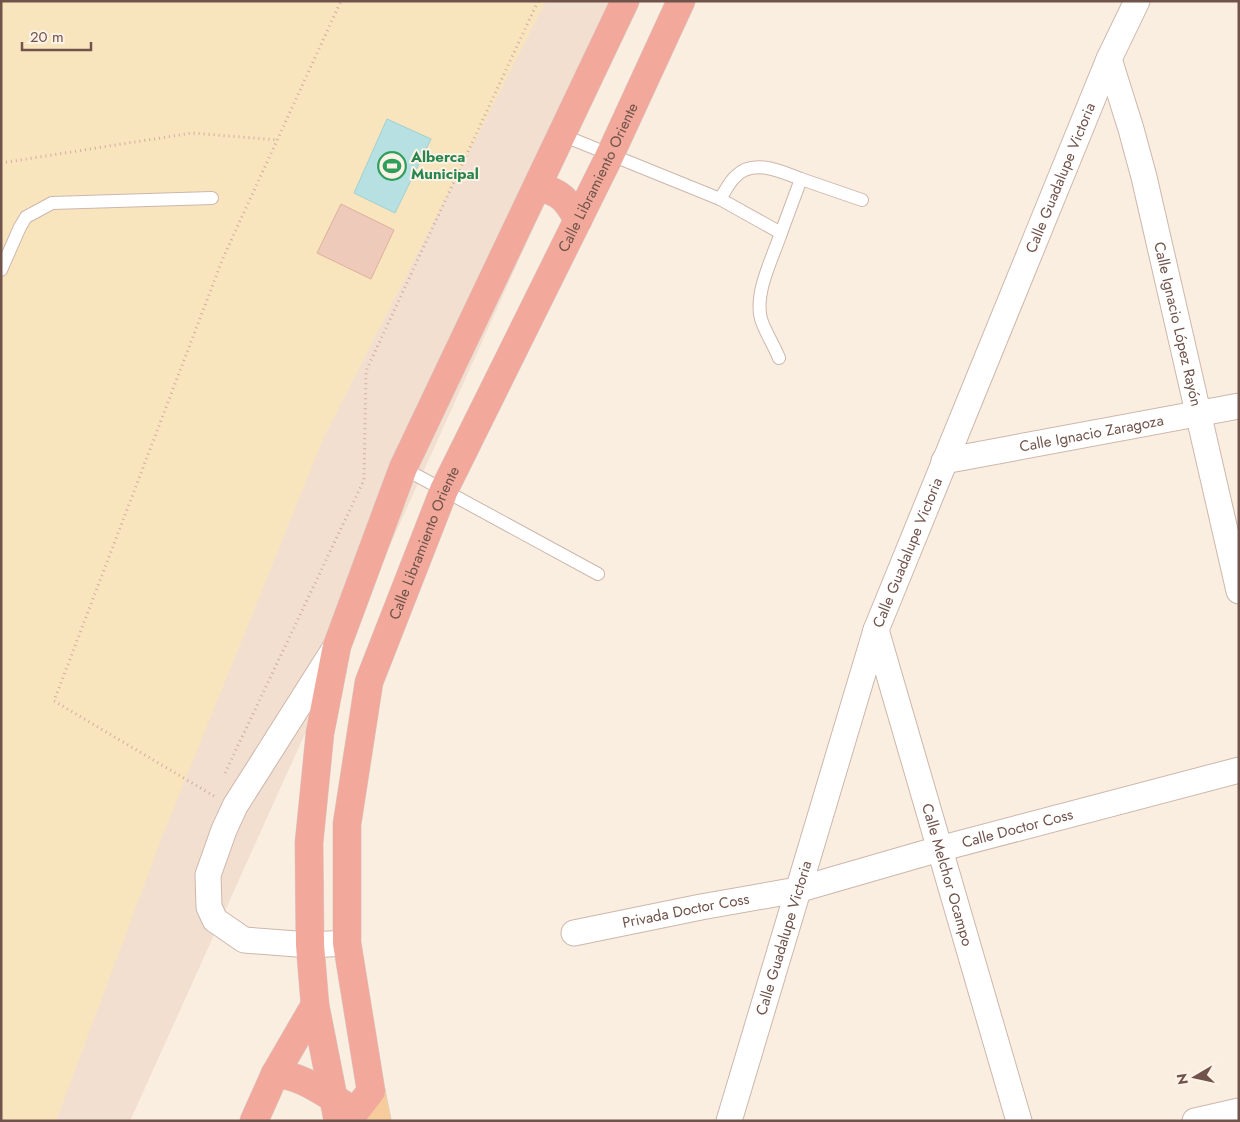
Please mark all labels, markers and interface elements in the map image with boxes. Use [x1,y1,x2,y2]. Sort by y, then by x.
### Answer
scale bar [22,20,91,52]
text: 20 m [30,26,64,48]
street label: Calle Libramiento Oriente [553,99,644,256]
street label: Calle Guadalupe Victoria [1020,99,1101,256]
place label: Alberca Municipal [410,146,479,185]
sports icon: Alberca Municipal [377,151,407,181]
street label: Calle Ignacio López Rayón [1148,240,1207,409]
street label: Calle Ignacio Zaragoza [1018,409,1165,458]
street label: Calle Libramiento Oriente [383,462,465,623]
street label: Calle Guadalupe Victoria [867,474,948,631]
street label: Calle Melchor Ocampo [916,801,979,949]
street label: Calle Doctor Coss [959,803,1075,854]
street label: Calle Guadalupe Victoria [750,858,817,1018]
street label: Privada Doctor Coss [620,888,751,934]
north arrow [1170,1052,1220,1102]
text: N [1171,1072,1193,1086]

